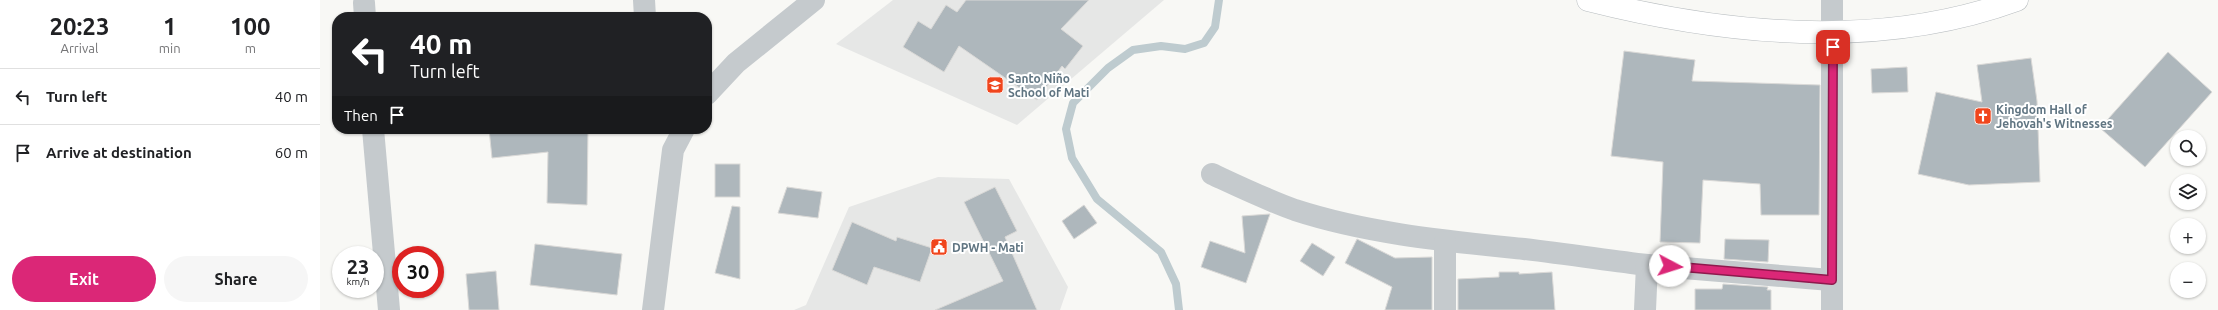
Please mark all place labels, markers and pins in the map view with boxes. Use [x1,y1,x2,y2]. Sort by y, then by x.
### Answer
pin [1816,30,1850,64]
place label: Santo Niño School of Mati [1008,72,1089,99]
school or university icon: Santo Niño School of Mati [985,75,1005,95]
place label: Kingdom Hall of Jehovah's Witnesses [1996,103,2113,130]
church icon: Kingdom Hall of Jehovah's Witnesses [1973,106,1993,126]
public building icon: DPWH - Mati [929,237,949,257]
place label: DPWH - Mati [952,241,1024,254]

